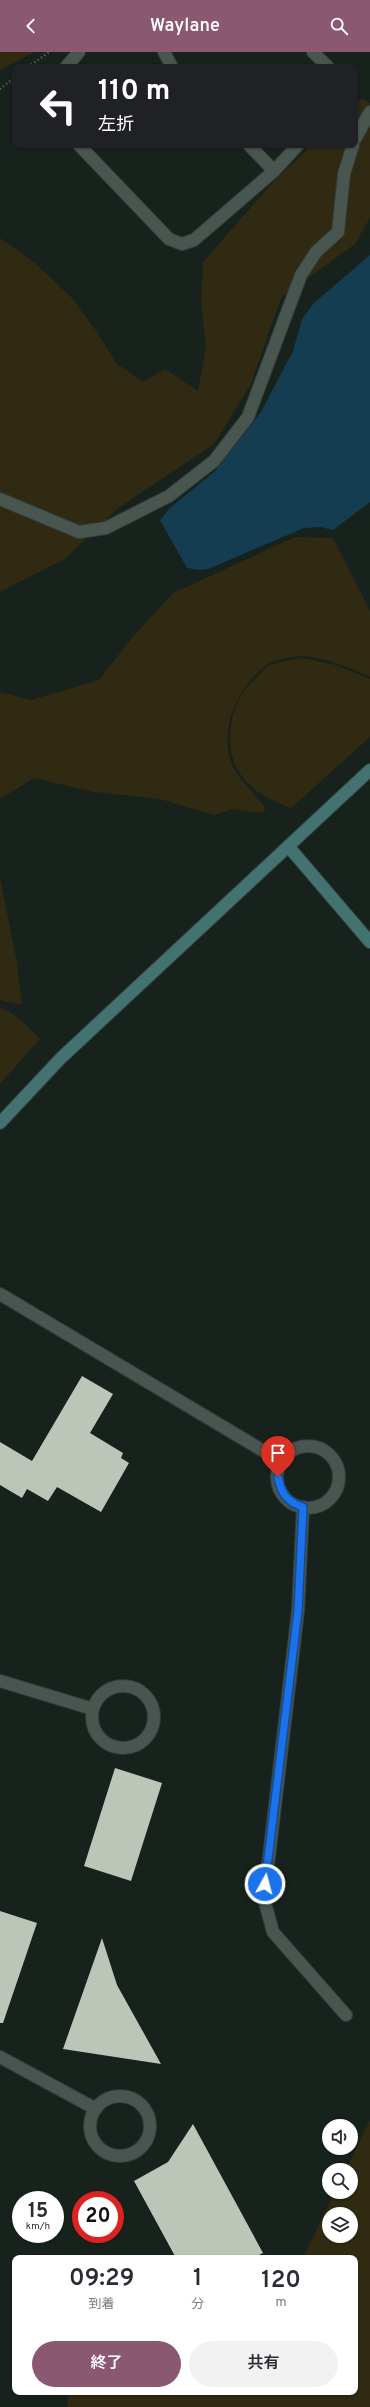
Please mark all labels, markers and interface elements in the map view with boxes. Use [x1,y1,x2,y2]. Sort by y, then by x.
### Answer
icon: back [20,15,42,37]
text: Waylane [150,15,220,38]
icon: search [328,15,350,37]
text: 110 m [98,74,170,110]
icon: left [32,80,84,132]
text: 左折 [98,114,134,137]
pin [261,1436,295,1477]
icon: arrive [267,1442,289,1464]
position arrow [244,1863,286,1905]
map controls [322,2119,358,2243]
button: sound [322,2119,358,2155]
button: search [322,2163,358,2199]
speed limit sign: 20 [72,2191,124,2243]
text: 15 [28,2199,48,2225]
button: layers [322,2207,358,2243]
text: km/h [26,2220,50,2233]
text: 09:29 [69,2264,134,2294]
text: 1 [193,2264,202,2294]
text: 120 [261,2266,301,2296]
text: m [276,2295,287,2311]
text: 到着 [89,2297,115,2313]
text: 分 [191,2297,204,2313]
button: 終了 [32,2341,181,2387]
button: 共有 [189,2341,338,2387]

